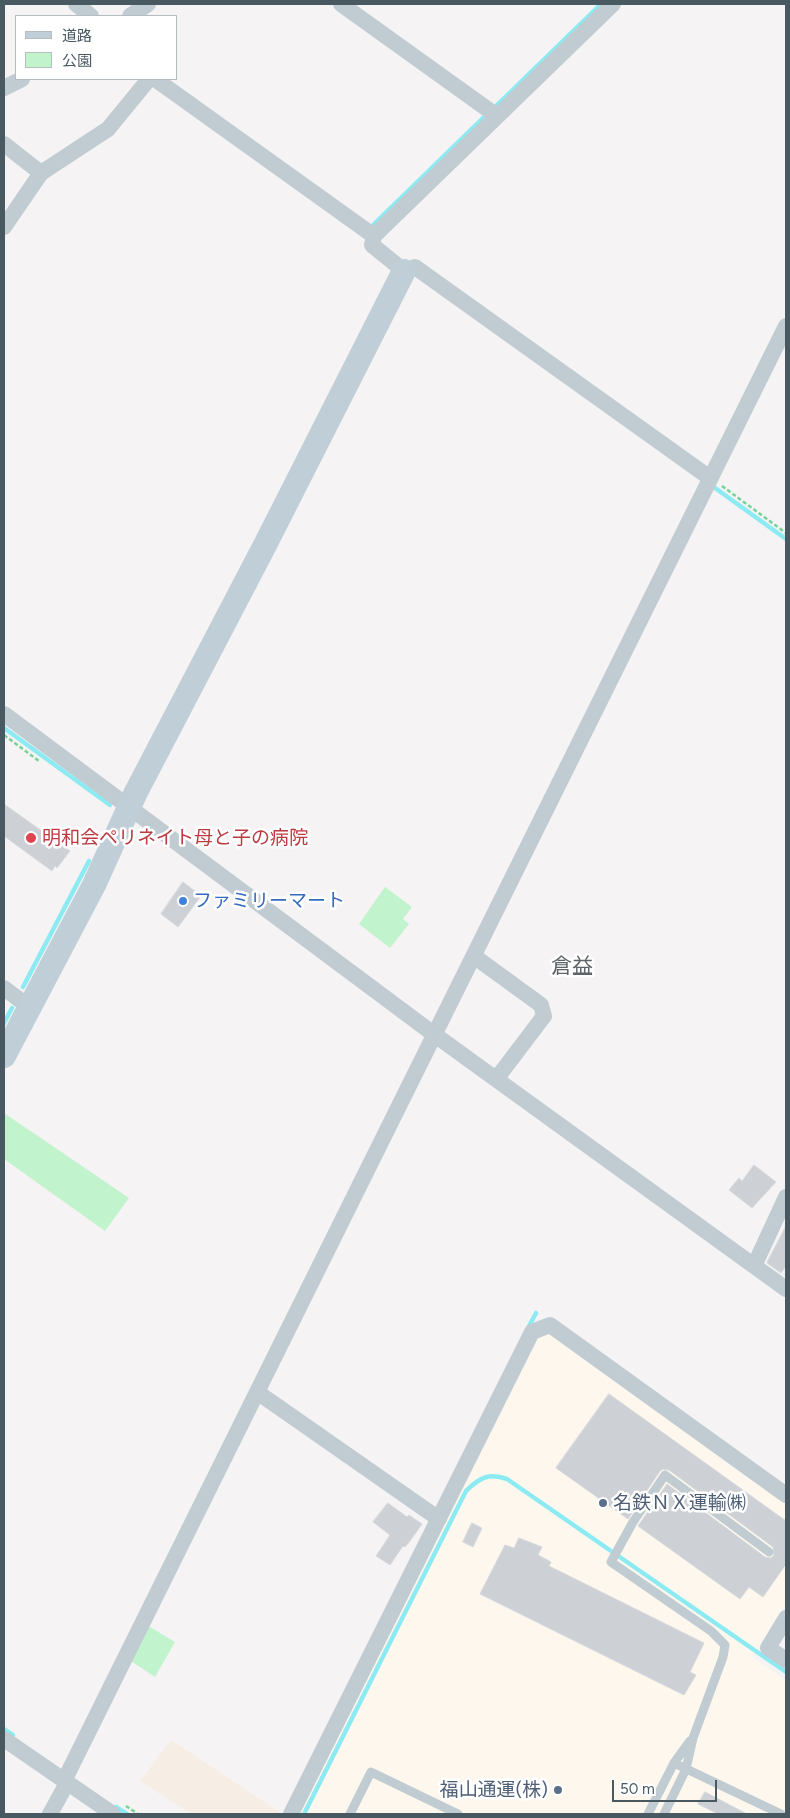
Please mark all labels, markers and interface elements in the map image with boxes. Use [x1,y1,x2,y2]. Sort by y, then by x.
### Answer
legend [15,15,178,80]
text: 道路 [62,27,92,45]
text: 公園 [62,52,92,70]
place label: 明和会ペリネイト母と子の病院 [42,827,308,849]
marker: 明和会ペリネイト母と子の病院 [24,831,38,845]
place label: ファミリーマート [193,890,345,912]
marker: ファミリーマート [177,895,189,907]
district label: 倉益 [551,954,593,980]
place label: 名鉄ＮＸ運輸㈱ [613,1492,746,1514]
marker: 名鉄ＮＸ運輸㈱ [597,1497,609,1509]
scale bar [615,1770,720,1802]
place label: 福山通運(株) [440,1779,548,1801]
text: 50 m [620,1780,655,1798]
marker: 福山通運(株) [552,1784,564,1796]

